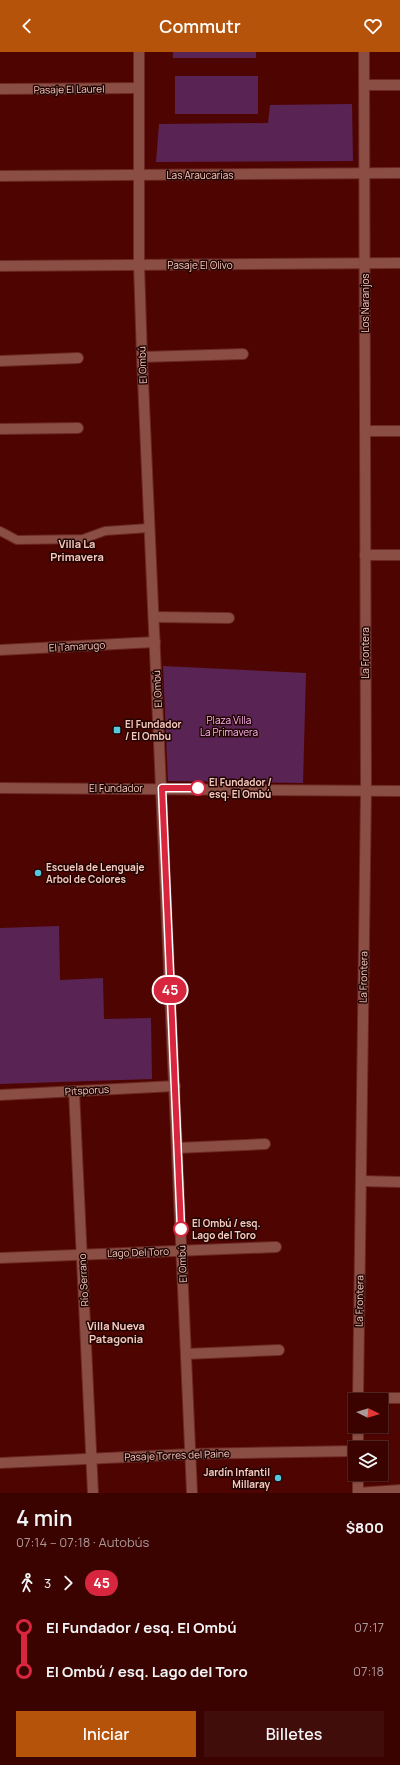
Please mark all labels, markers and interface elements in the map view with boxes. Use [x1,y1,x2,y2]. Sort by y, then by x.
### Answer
text: Commutr [159,14,241,38]
icon: back [16,15,38,37]
icon: heart [362,15,384,37]
street label: Pasaje El Laurel [33,81,105,97]
street label: Las Araucarias [167,168,233,182]
street label: Pasaje El Olivo [167,258,233,272]
street label: Los Naranjos [358,273,372,333]
street label: El Ombú [134,346,150,384]
district label: Villa La Primavera [50,536,104,564]
street label: La Frontera [358,627,372,679]
street label: El Tamarugo [49,638,106,654]
street label: El Ombú [149,670,165,708]
park label: Plaza Villa La Primavera [200,713,258,739]
place label: El Fundador / El Ombu [125,717,182,743]
marker: El Fundador / El Ombu [112,725,122,735]
place label: El Fundador / esq. El Ombú [209,775,272,801]
marker: El Fundador / esq. El Ombú [190,780,206,796]
street label: El Fundador [89,781,143,795]
place label: Escuela de Lenguaje Arbol de Colores [46,860,145,886]
marker: Escuela de Lenguaje Arbol de Colores [33,868,43,878]
street label: La Frontera [356,951,370,1003]
line badge: 45 [152,977,188,1003]
text: 45 [162,980,178,999]
street label: Pitsporus [65,1082,109,1098]
place label: El Ombú / esq. Lago del Toro [192,1216,261,1242]
marker: El Ombú / esq. Lago del Toro [173,1221,189,1237]
street label: Lago Del Toro [107,1244,169,1260]
street label: El Ombú [174,1245,190,1283]
street label: Río Serrano [75,1253,91,1307]
street label: La Frontera [352,1275,366,1327]
district label: Villa Nueva Patagonia [87,1318,145,1346]
north arrow [348,1393,388,1433]
map controls [348,1393,388,1481]
button: layers [348,1441,388,1481]
street label: Pasaje Torres del Paine [124,1446,230,1464]
place label: Jardín Infantil Millaray [203,1465,270,1491]
marker: Jardín Infantil Millaray [273,1473,283,1483]
text: 4 min [16,1503,72,1533]
text: $800 [346,1517,384,1538]
text: 07:14 – 07:18 · Autobús [16,1533,149,1551]
icon: walk [16,1572,38,1594]
icon: forward [57,1572,79,1594]
text: 45 [93,1573,110,1592]
text: 3 [44,1574,51,1592]
text: El Fundador / esq. El Ombú [46,1617,237,1638]
text: 07:17 [354,1618,384,1636]
text: El Ombú / esq. Lago del Toro [46,1661,248,1682]
text: 07:18 [353,1662,384,1680]
button: Iniciar [16,1711,196,1757]
button: Billetes [204,1711,384,1757]

